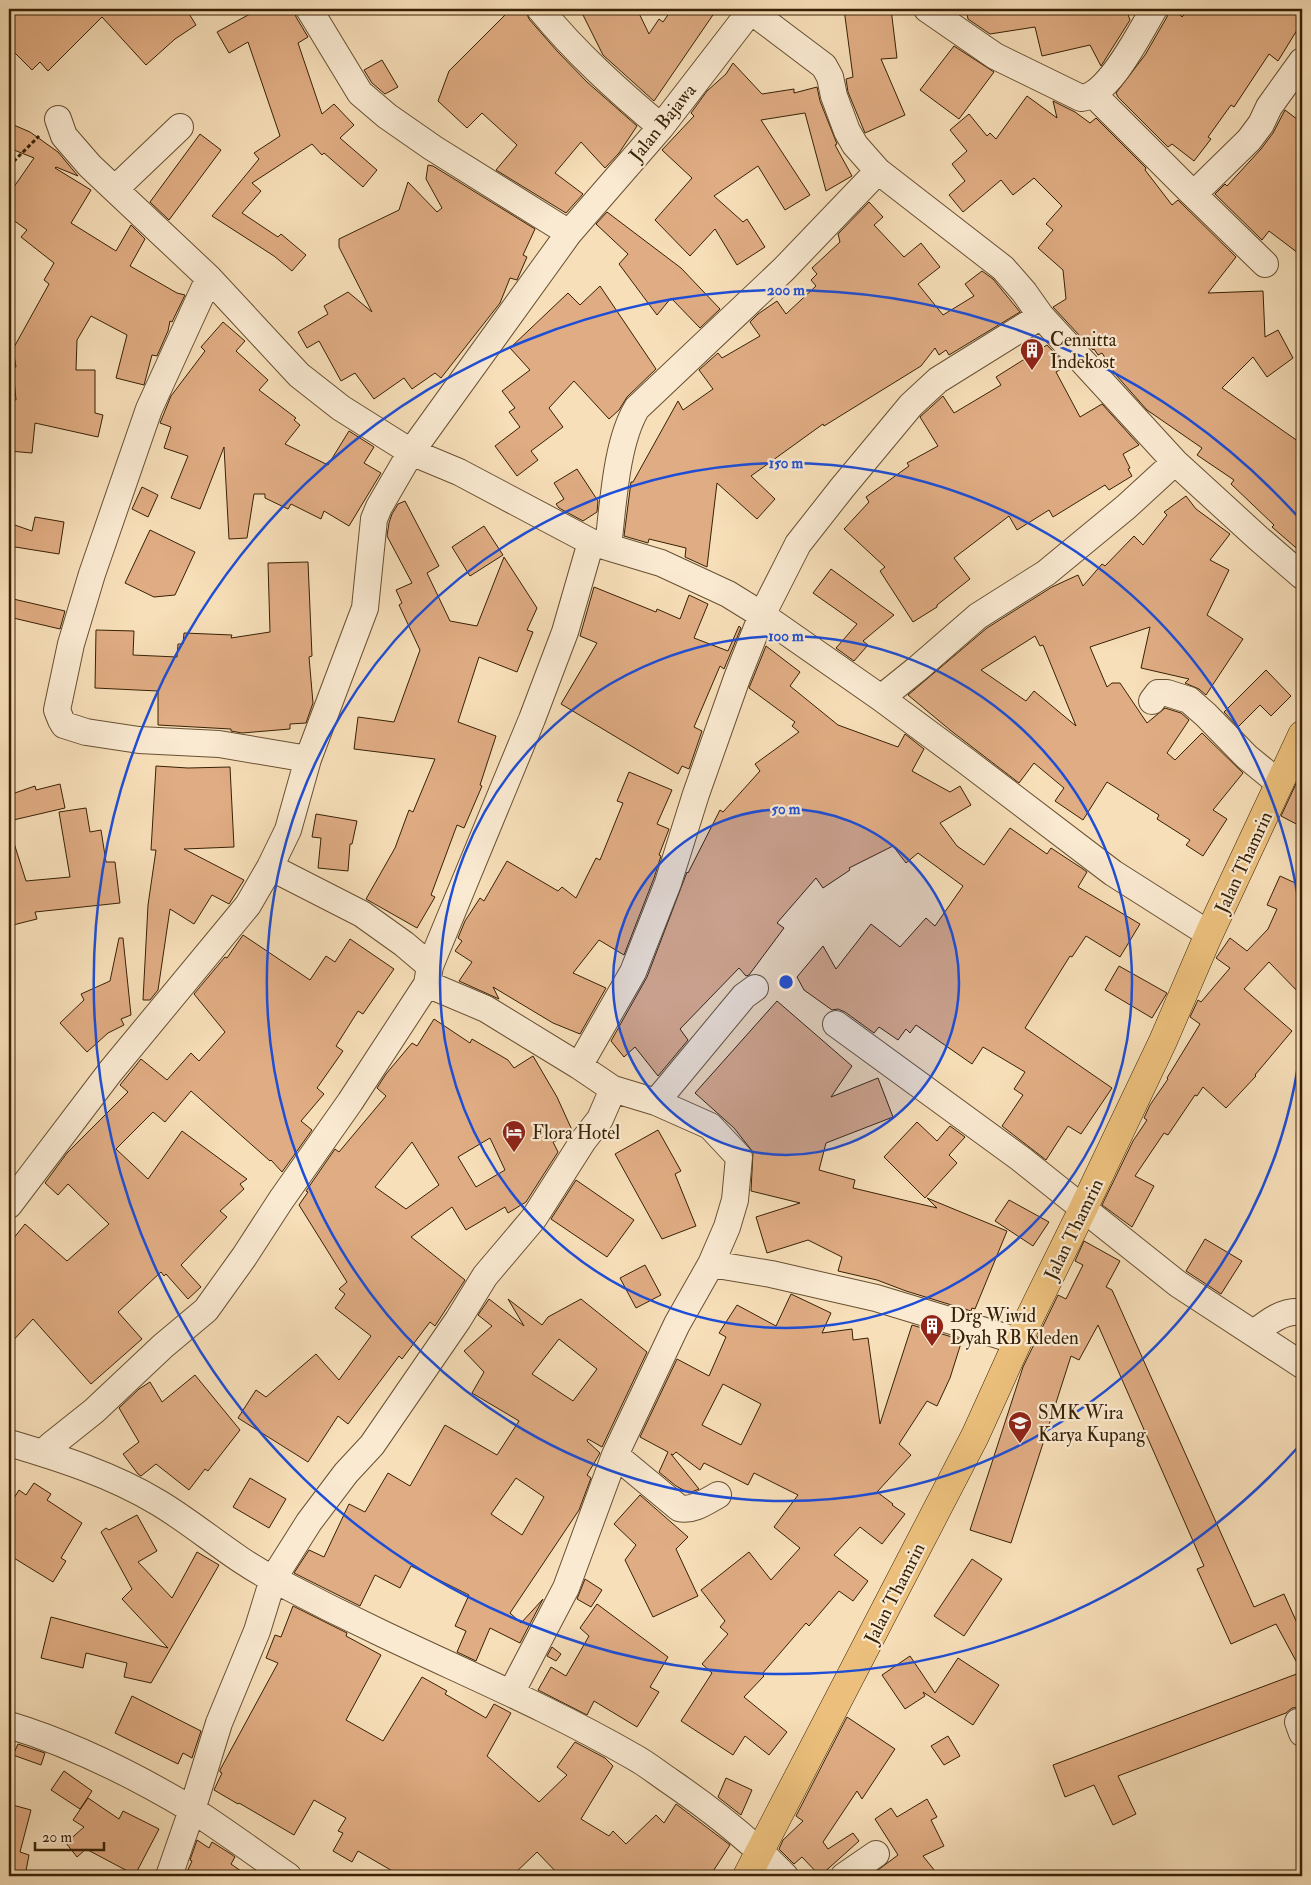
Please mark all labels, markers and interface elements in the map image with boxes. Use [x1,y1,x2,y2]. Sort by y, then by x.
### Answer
street label: Jalan Bajawa [623,79,702,167]
text: 200 m [767,281,805,300]
place label: Cennitta Indekost [1050,328,1117,374]
building icon: Cennitta Indekost [1019,337,1045,371]
text: 150 m [769,454,803,473]
text: 100 m [768,627,804,646]
text: 50 m [772,800,801,819]
street label: Jalan Thamrin [1209,807,1278,918]
centre of rings [777,973,795,991]
hotel icon: Flora Hotel [501,1119,527,1153]
place label: Flora Hotel [532,1121,620,1145]
street label: Jalan Thamrin [1039,1175,1109,1285]
place label: Drg Wiwid Dyah RB Kleden [950,1304,1079,1350]
building icon: Drg Wiwid Dyah RB Kleden [919,1313,945,1347]
place label: SMK Wira Karya Kupang [1038,1401,1146,1448]
school or university icon: SMK Wira Karya Kupang [1007,1410,1033,1444]
street label: Jalan Thamrin [859,1539,931,1649]
scale bar [35,1820,104,1852]
text: 20 m [42,1828,72,1847]

